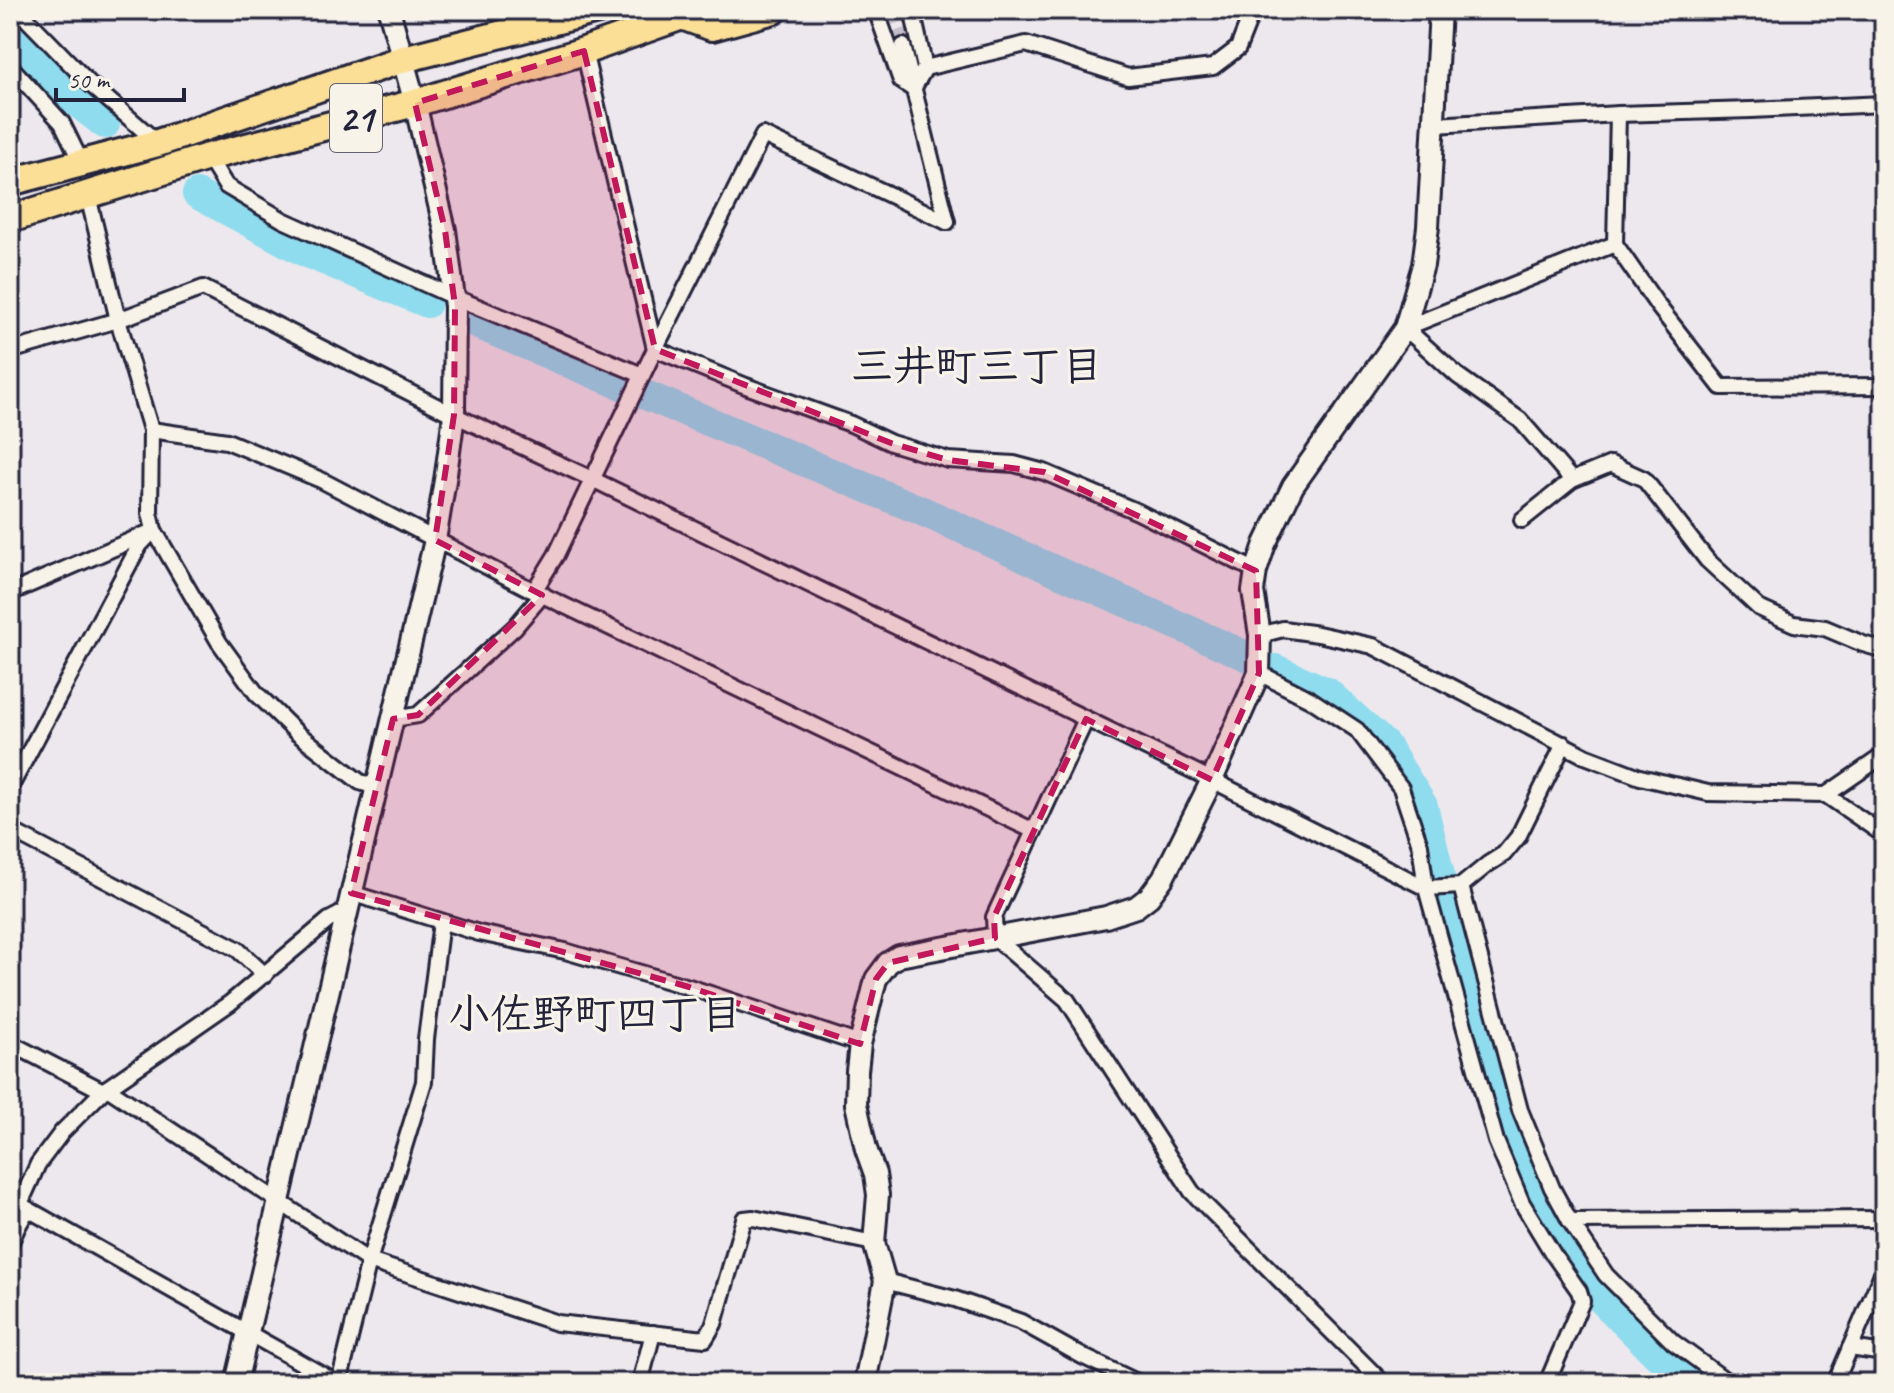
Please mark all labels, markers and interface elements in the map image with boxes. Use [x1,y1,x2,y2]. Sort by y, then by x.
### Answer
scale bar [56,52,184,102]
text: 50 m [68,65,111,95]
road number: 21 [330,84,382,152]
district label: 三井町三丁目 [851,340,1103,393]
district label: 小佐野町四丁目 [448,988,742,1041]

